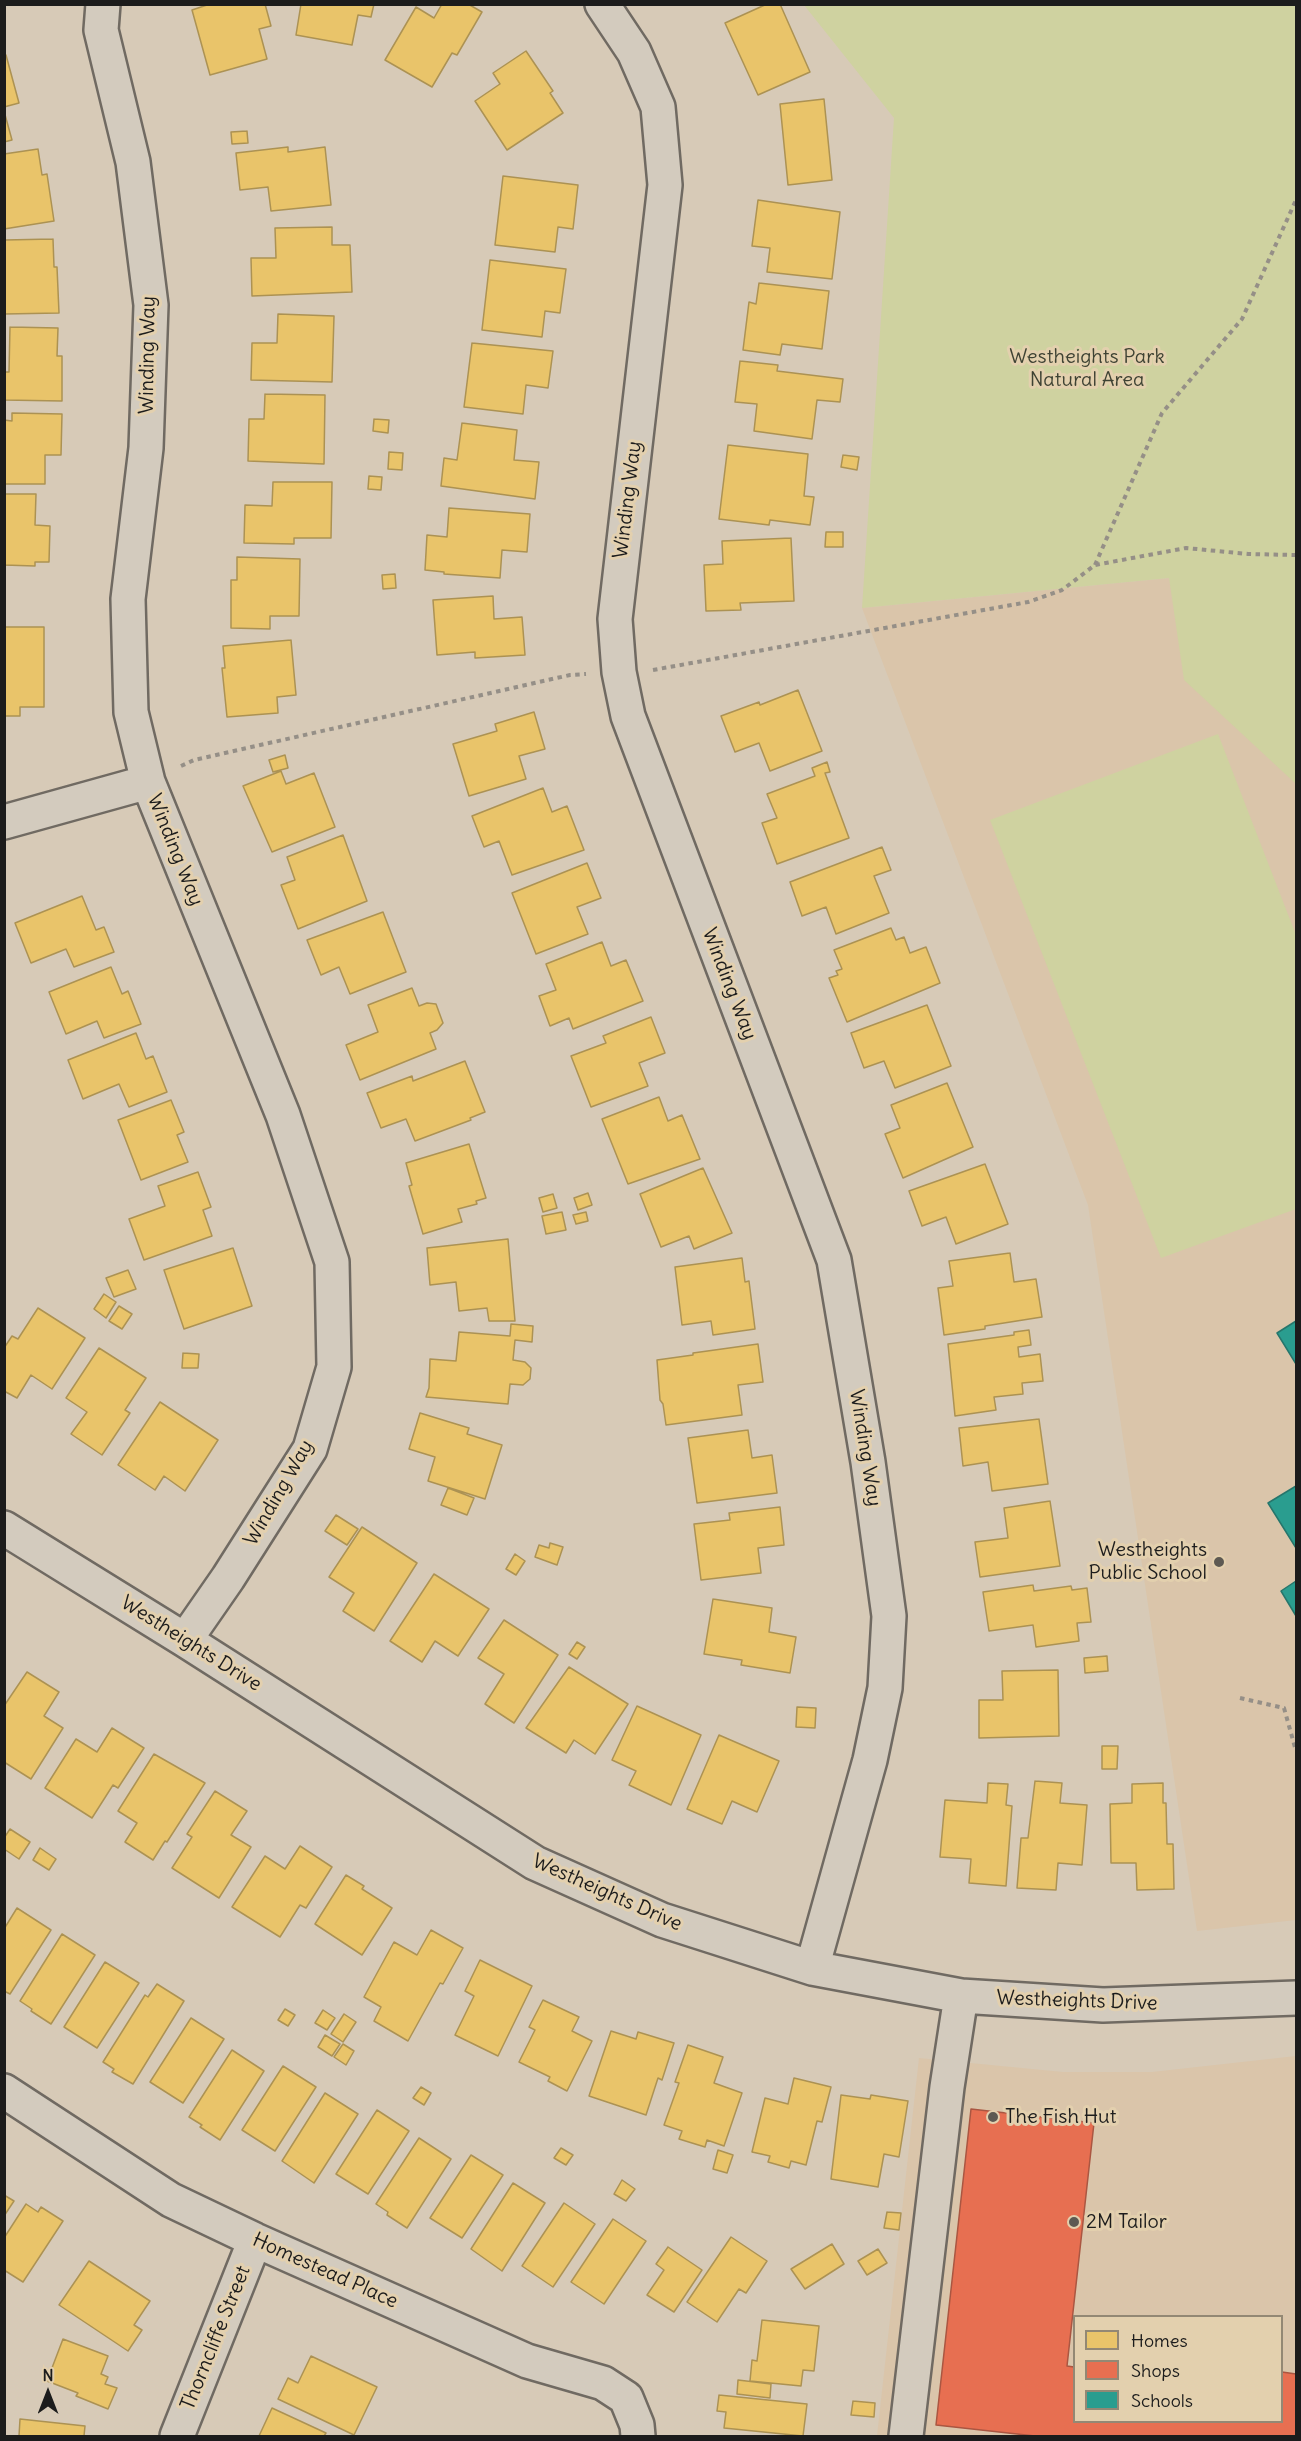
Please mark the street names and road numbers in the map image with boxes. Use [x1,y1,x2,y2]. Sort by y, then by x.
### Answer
street label: Winding Way [135,296,161,414]
street label: Winding Way [609,440,647,560]
street label: Winding Way [142,791,208,909]
street label: Winding Way [697,925,761,1043]
street label: Winding Way [844,1388,886,1508]
street label: Winding Way [239,1436,319,1550]
street label: Westheights Drive [116,1591,266,1697]
street label: Westheights Drive [528,1849,686,1937]
street label: Westheights Drive [996,1986,1158,2016]
street label: Homestead Place [249,2228,401,2314]
street label: Thorncliffe Street [176,2262,256,2414]

